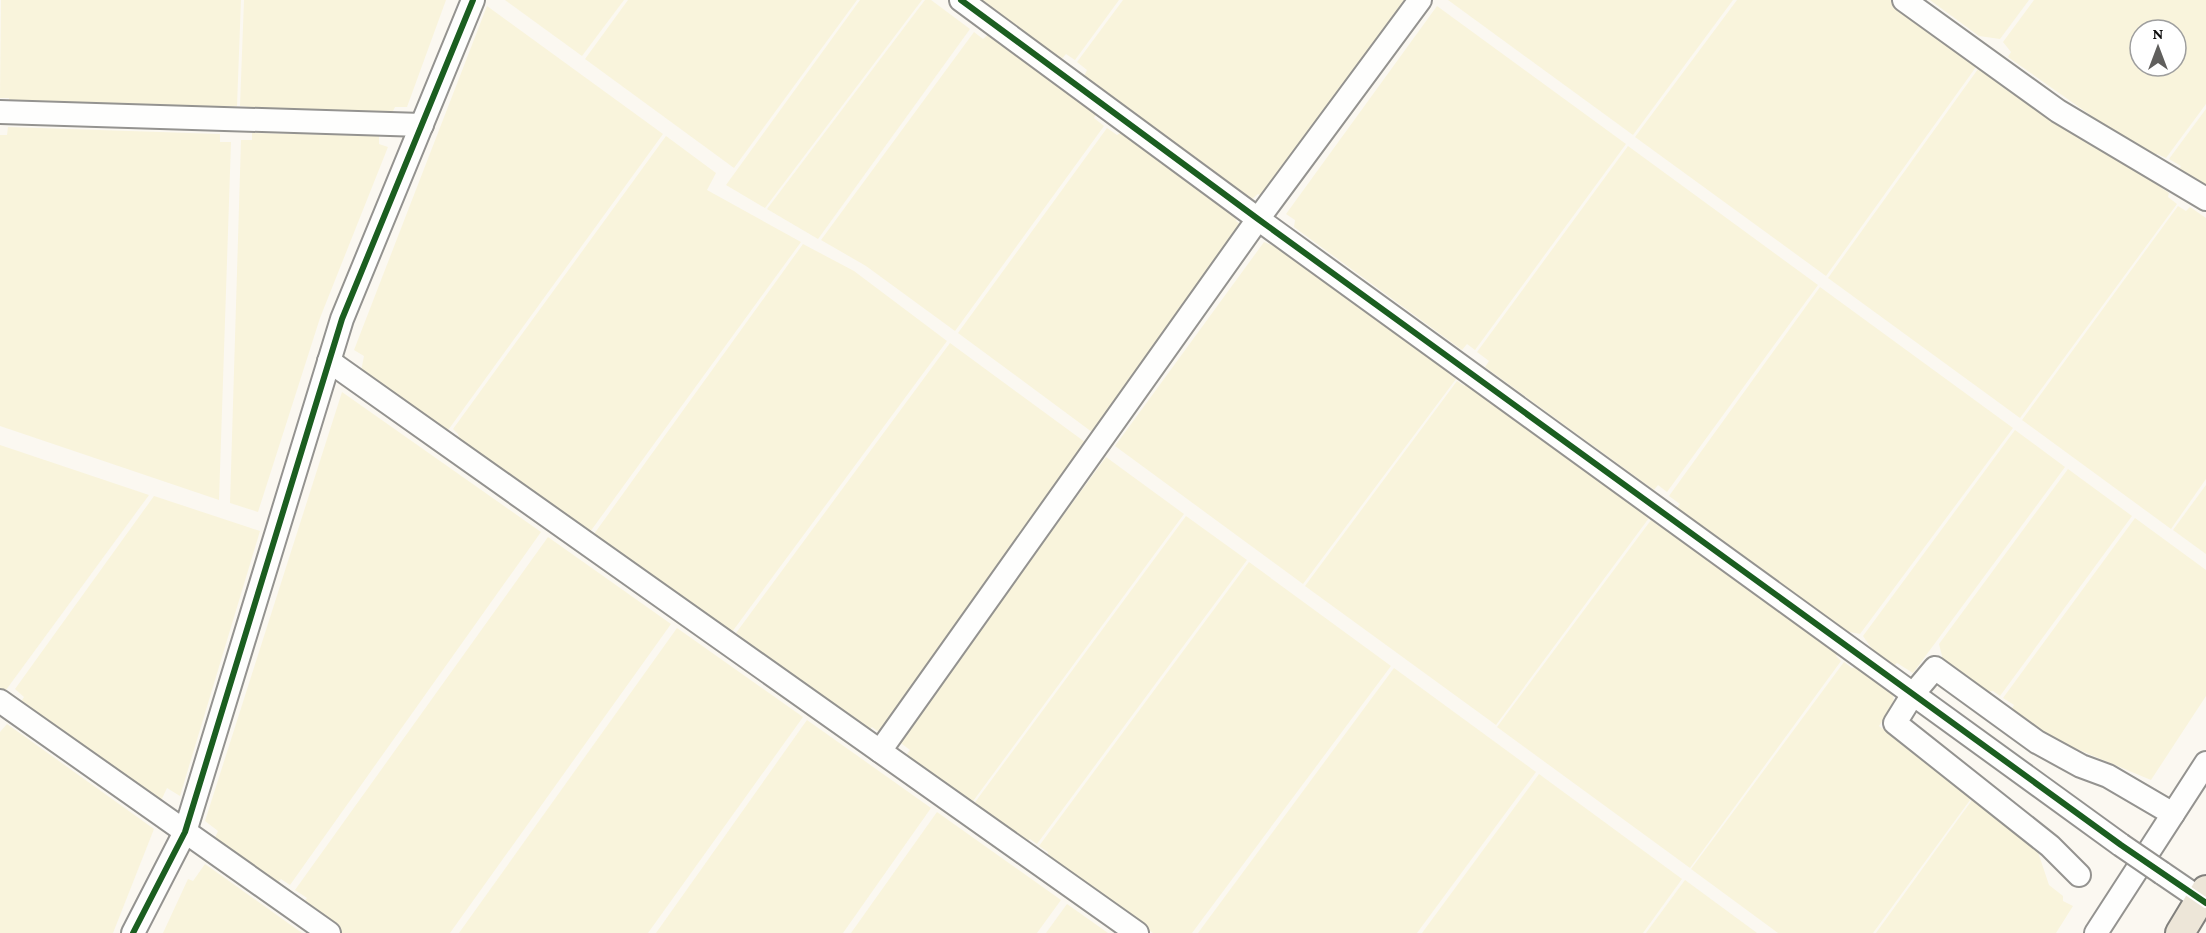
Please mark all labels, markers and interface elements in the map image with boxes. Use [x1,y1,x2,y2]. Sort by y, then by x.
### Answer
north arrow [2128,18,2188,78]
text: N [2153,25,2164,42]

